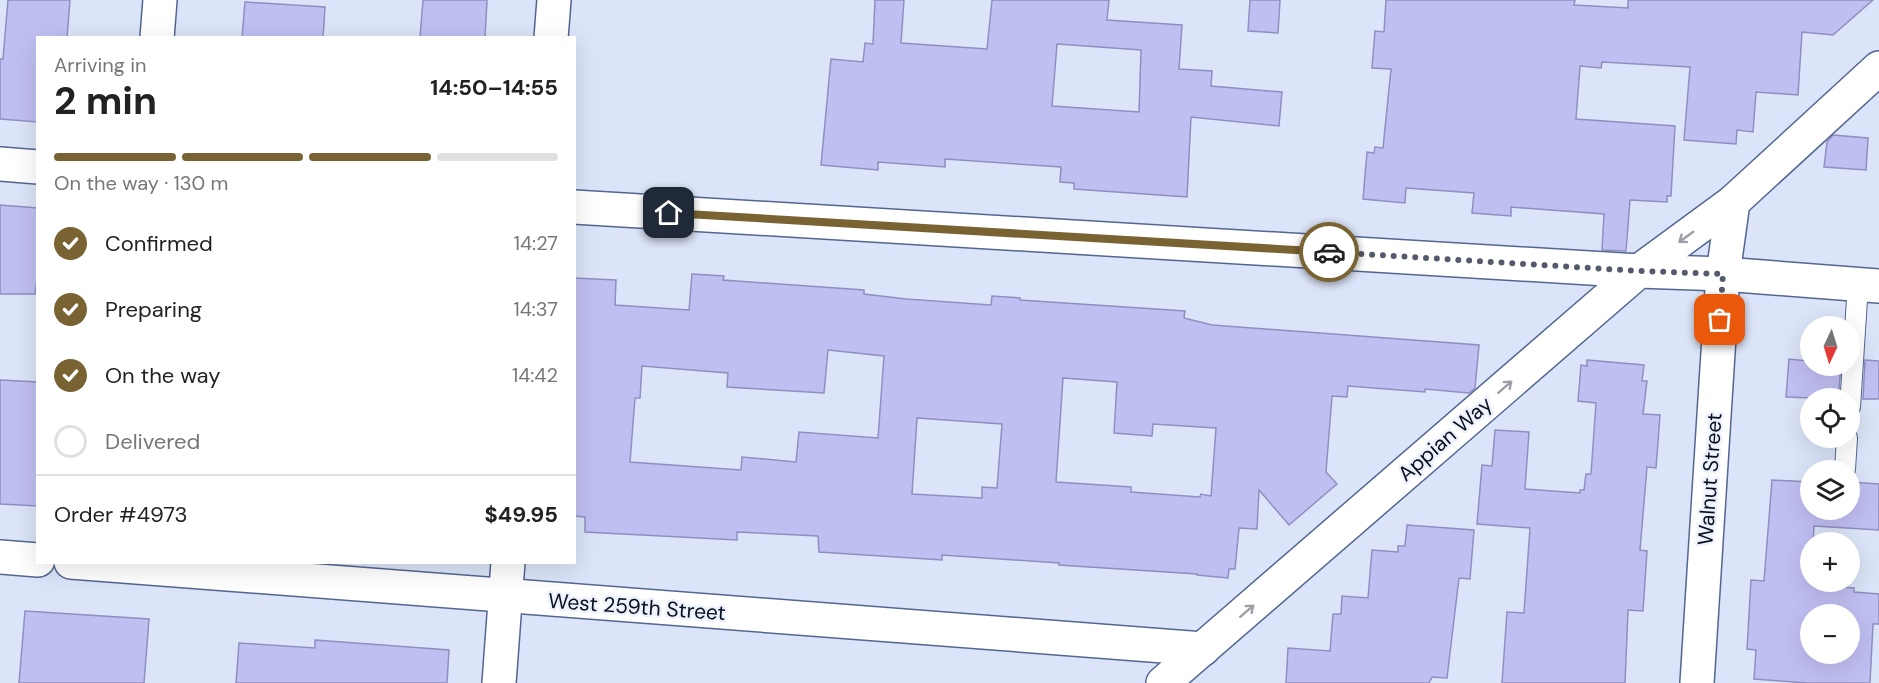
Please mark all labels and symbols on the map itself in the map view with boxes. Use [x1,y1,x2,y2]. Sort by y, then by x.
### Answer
pin [643,187,694,238]
courier [1299,222,1359,282]
one-way arrow [1678,230,1694,243]
pin [1694,294,1745,345]
north arrow [1800,316,1860,376]
one-way arrow [1497,380,1512,394]
street label: Appian Way [1392,390,1498,488]
street label: Walnut Street [1691,412,1729,546]
street label: West 259th Street [547,587,727,627]
one-way arrow [1239,604,1254,618]

